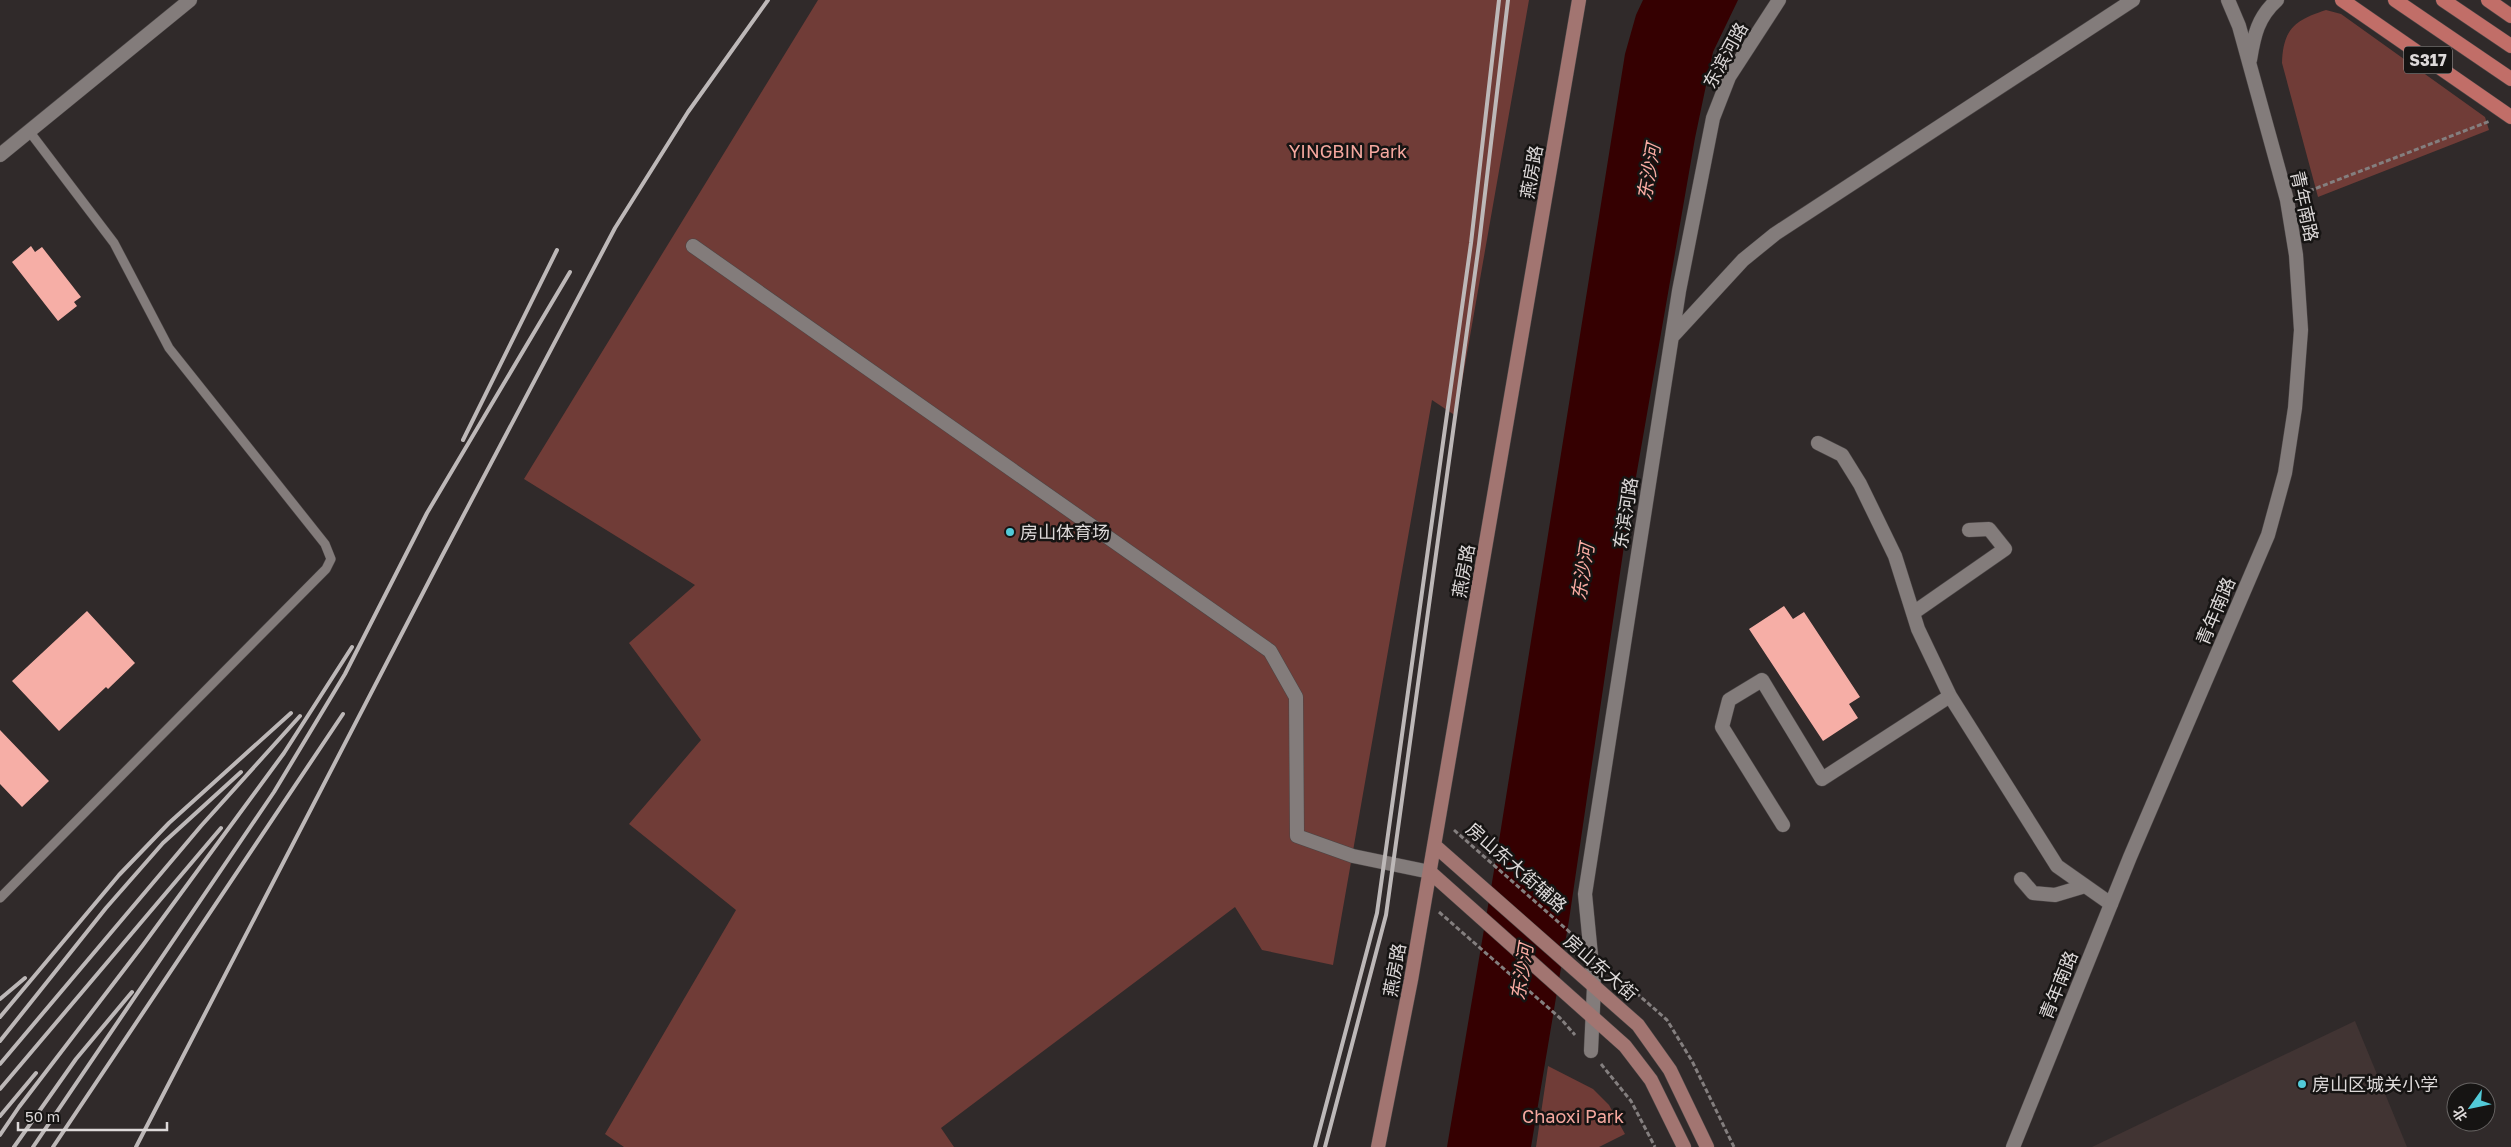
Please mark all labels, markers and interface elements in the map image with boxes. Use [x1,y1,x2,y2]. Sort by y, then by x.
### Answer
street label: 东滨河路 [1698,18,1752,92]
road number: S317 [2404,46,2452,74]
water label: 东沙河 [1632,138,1665,202]
park label: YINGBIN Park [1289,140,1407,162]
street label: 燕房路 [1515,144,1547,200]
street label: 青年南路 [2287,168,2323,244]
street label: 东滨河路 [1609,476,1641,550]
place label: 房山体育场 [1020,521,1110,543]
marker: 房山体育场 [1004,526,1016,538]
water label: 东沙河 [1566,538,1598,602]
street label: 燕房路 [1447,543,1479,599]
street label: 青年南路 [2191,574,2239,648]
street label: 房山东大街辅路 [1462,817,1572,917]
street label: 房山东大街 [1560,929,1642,1005]
water label: 东沙河 [1505,938,1537,1002]
street label: 燕房路 [1378,942,1410,998]
street label: 青年南路 [2034,948,2082,1022]
place label: 房山区城关小学 [2312,1073,2438,1095]
marker: 房山区城关小学 [2296,1078,2308,1090]
north arrow [2446,1082,2496,1132]
scale bar [18,1100,166,1132]
text: 北 [2449,1104,2471,1125]
park label: Chaoxi Park [1522,1105,1624,1127]
text: 50 m [25,1107,60,1125]

